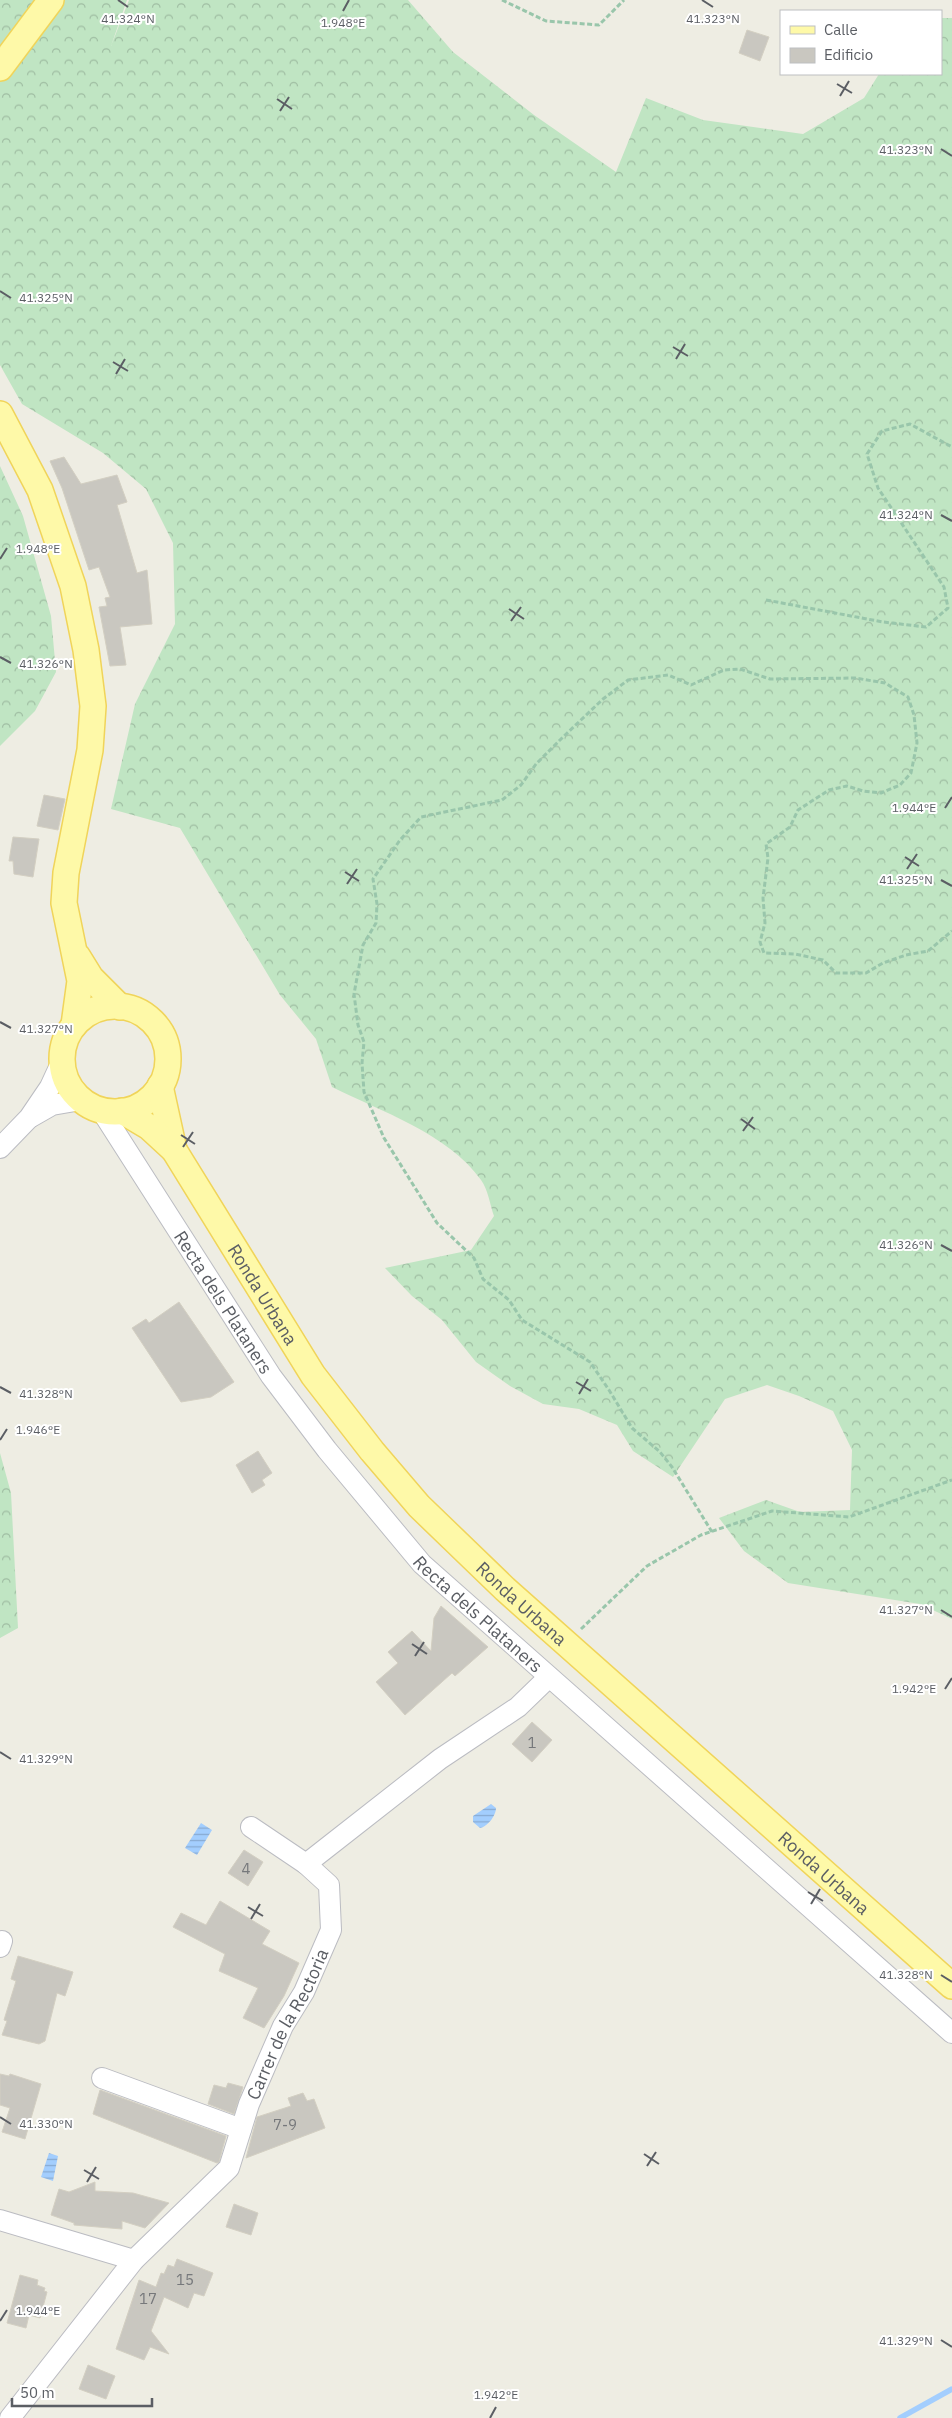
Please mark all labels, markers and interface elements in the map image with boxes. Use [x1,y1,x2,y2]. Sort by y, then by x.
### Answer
legend [780,10,942,75]
text: 41.324°N [101,11,155,26]
text: 41.323°N [686,11,740,26]
text: 1.948°E [321,15,365,30]
text: Calle [824,20,858,39]
text: Edificio [824,45,873,64]
text: 41.323°N [879,142,933,157]
text: 41.325°N [19,290,73,305]
text: 41.324°N [879,507,933,522]
text: 1.948°E [16,541,60,556]
text: 41.326°N [19,656,73,671]
text: 1.944°E [892,800,936,815]
text: 41.325°N [879,872,933,887]
text: 41.327°N [19,1021,73,1036]
street label: Recta dels Plataners [169,1226,278,1378]
text: 41.326°N [879,1237,933,1252]
street label: Ronda Urbana [223,1240,303,1349]
text: 41.328°N [19,1386,73,1401]
text: 1.946°E [16,1422,60,1437]
street label: Recta dels Plataners [408,1551,548,1677]
street label: Ronda Urbana [472,1556,572,1651]
text: 41.327°N [879,1602,933,1617]
text: 1.942°E [892,1681,936,1696]
house number: 1 [527,1733,537,1752]
text: 41.329°N [19,1751,73,1766]
street label: Ronda Urbana [774,1826,875,1920]
house number: 4 [241,1859,251,1878]
street label: Carrer de la Rectoria [241,1944,333,2103]
text: 41.328°N [879,1967,933,1982]
house number: 7-9 [273,2115,297,2134]
text: 41.330°N [19,2116,73,2131]
house number: 15 [176,2270,194,2289]
house number: 17 [139,2289,157,2308]
text: 1.944°E [16,2303,60,2318]
text: 41.329°N [879,2333,933,2348]
scale bar [12,2376,152,2408]
text: 50 m [20,2383,55,2402]
text: 1.942°E [474,2387,518,2402]

